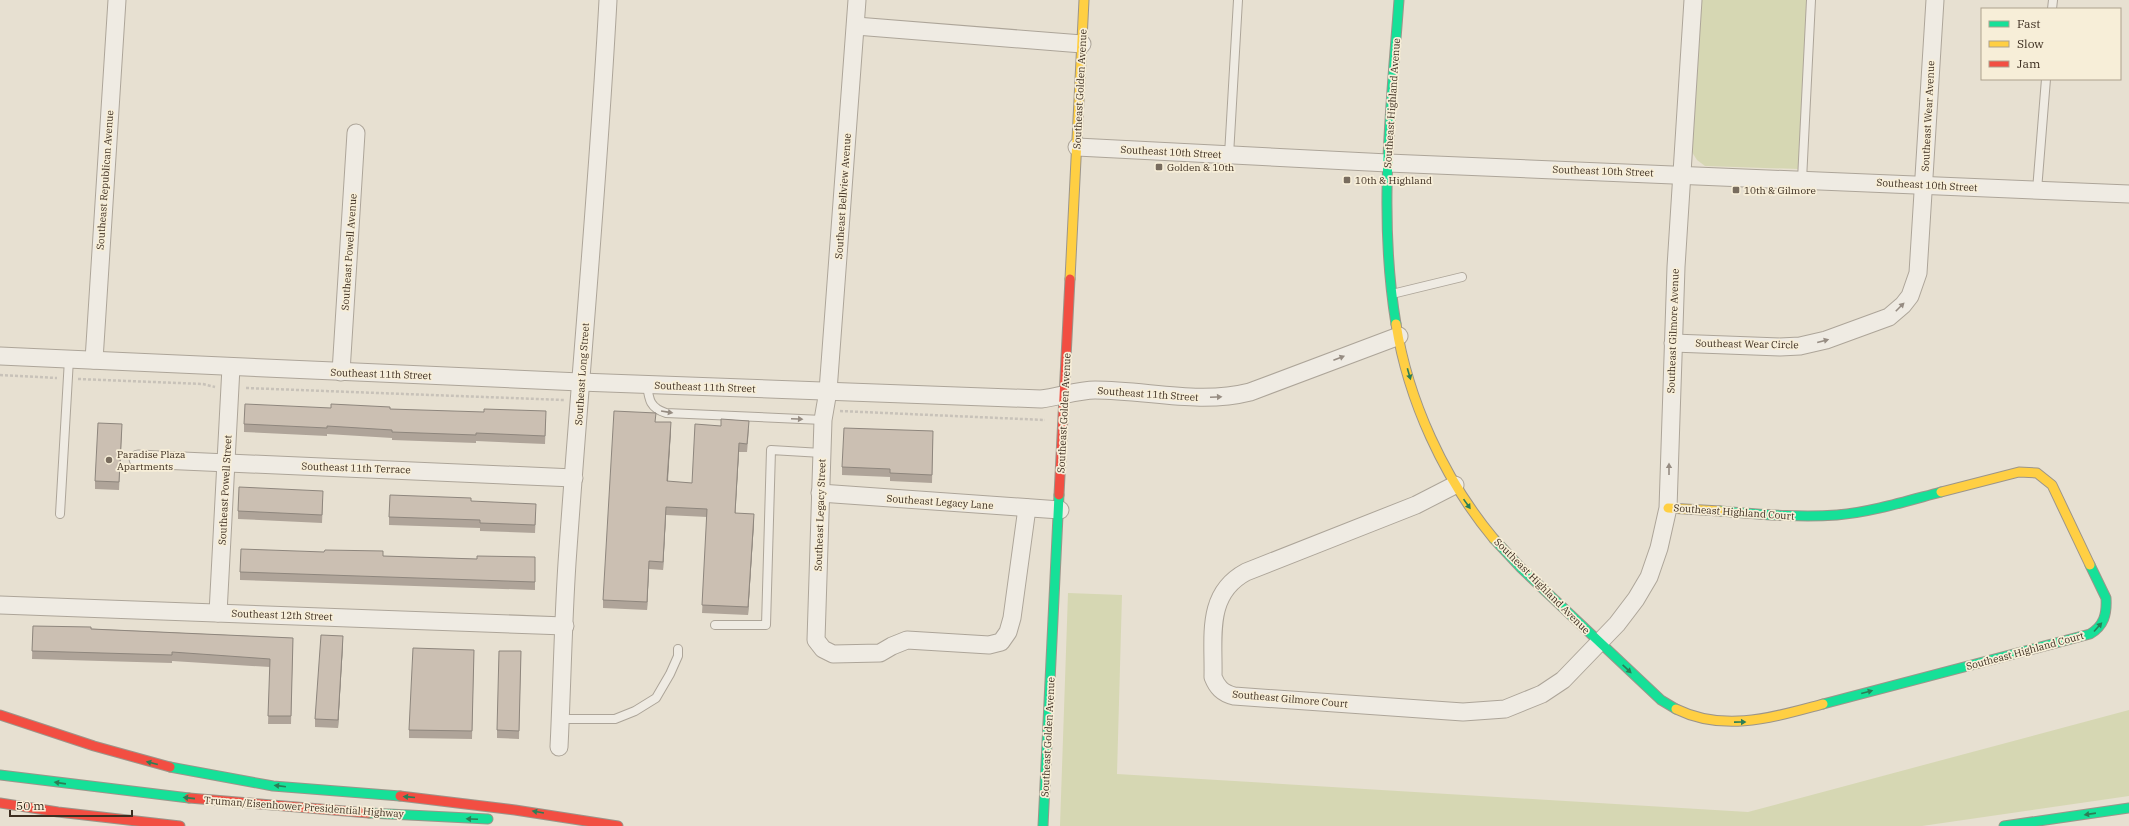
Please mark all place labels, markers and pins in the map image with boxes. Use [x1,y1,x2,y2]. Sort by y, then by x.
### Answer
place label: Golden & 10th [1167,161,1234,174]
marker: Golden & 10th [1154,162,1164,172]
place label: 10th & Highland [1355,174,1432,187]
marker: 10th & Highland [1342,175,1352,185]
place label: 10th & Gilmore [1744,184,1816,197]
marker: 10th & Gilmore [1731,185,1741,195]
place label: Paradise Plaza Apartments [117,448,186,473]
marker: Paradise Plaza Apartments [104,455,114,465]

